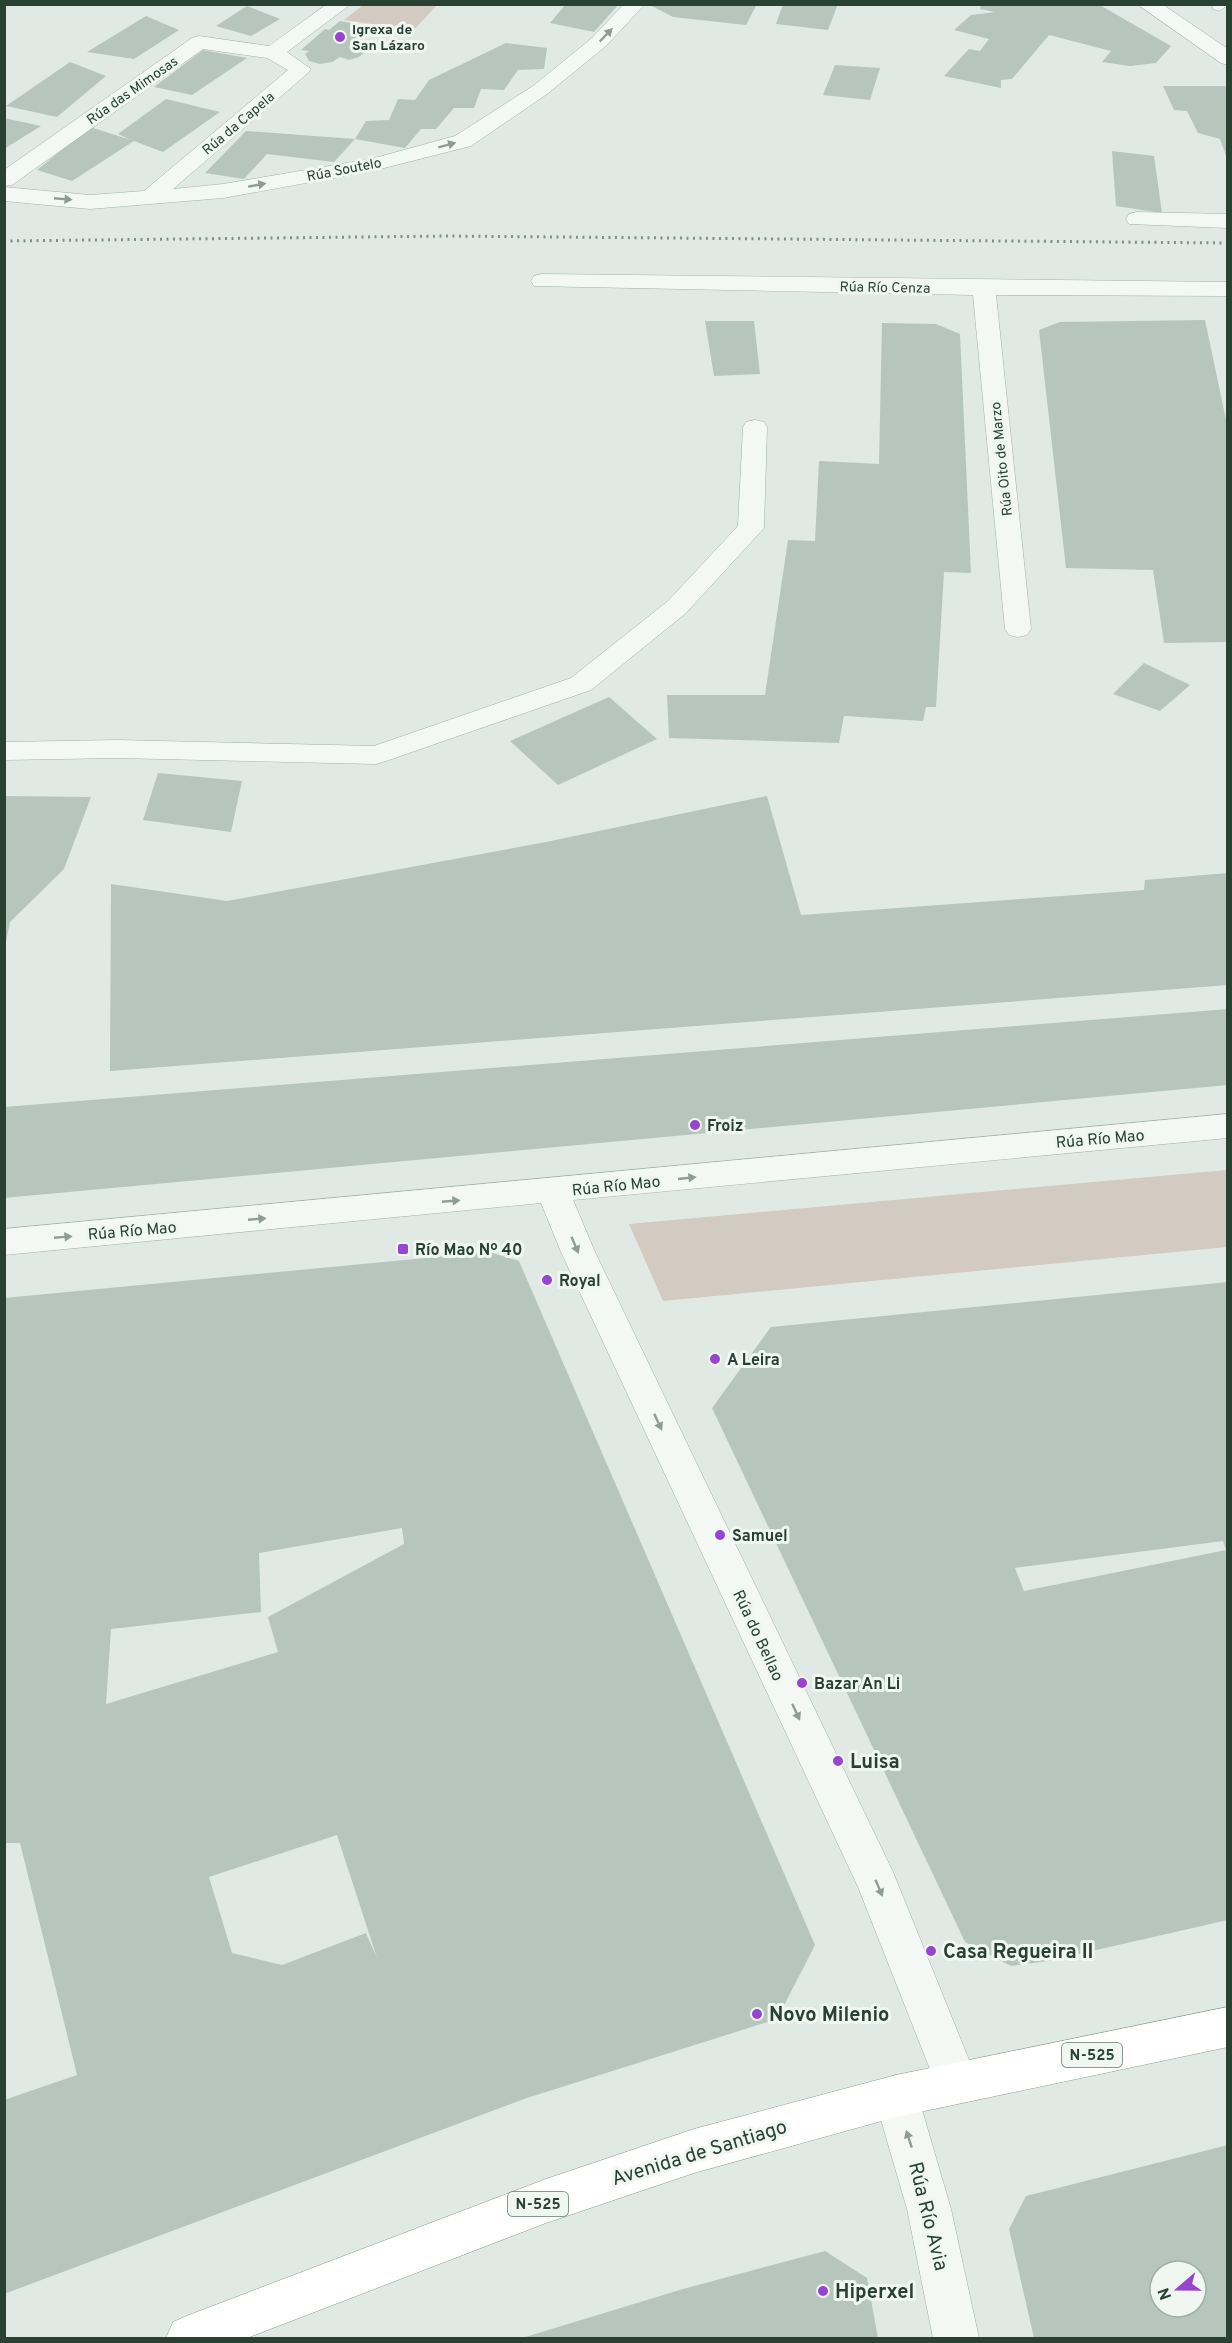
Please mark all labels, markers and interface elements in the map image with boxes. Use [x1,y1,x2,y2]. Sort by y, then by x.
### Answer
place label: Igrexa de San Lázaro [352,22,425,55]
one-way arrow [599,28,613,42]
marker: Igrexa de San Lázaro [333,30,347,44]
street label: Rúa das Mimosas [84,53,182,129]
street label: Rúa da Capela [199,89,279,159]
one-way arrow [438,140,456,149]
street label: Rúa Soutelo [306,155,383,186]
one-way arrow [247,181,266,190]
one-way arrow [53,195,72,204]
street label: Rúa Río Cenza [839,279,930,298]
street label: Rúa Oito de Marzo [988,401,1017,517]
place label: Froiz [707,1117,744,1137]
marker: Froiz [688,1118,702,1132]
street label: Rúa Río Mao [1055,1126,1145,1154]
street label: Rúa Río Mao [571,1172,662,1202]
one-way arrow [678,1173,697,1183]
one-way arrow [442,1196,461,1206]
one-way arrow [247,1214,266,1224]
street label: Rúa Río Mao [87,1218,177,1246]
one-way arrow [53,1232,72,1242]
one-way arrow [571,1236,580,1254]
place label: Río Mao Nº 40 [415,1241,522,1261]
marker: Río Mao Nº 40 [396,1242,410,1256]
place label: Royal [559,1272,601,1292]
marker: Royal [540,1273,554,1287]
place label: A Leira [727,1351,780,1371]
marker: A Leira [708,1352,722,1366]
one-way arrow [654,1413,663,1430]
place label: Samuel [732,1527,788,1547]
marker: Samuel [713,1528,727,1542]
street label: Rúa do Bellao [727,1587,787,1685]
place label: Bazar An Li [814,1675,900,1695]
marker: Bazar An Li [795,1676,809,1690]
one-way arrow [791,1703,800,1720]
place label: Luisa [850,1750,900,1776]
marker: Luisa [831,1754,845,1768]
one-way arrow [875,1879,884,1897]
place label: Casa Regueira II [943,1940,1093,1966]
marker: Casa Regueira II [924,1944,938,1958]
place label: Novo Milenio [769,2003,889,2029]
marker: Novo Milenio [750,2007,764,2021]
road number: N-525 [1062,2043,1122,2067]
street label: Avenida de Santiago [609,2115,791,2193]
one-way arrow [904,2130,914,2148]
street label: Rúa Río Avia [901,2159,953,2274]
road number: N-525 [508,2192,568,2216]
north arrow [1148,2259,1208,2319]
place label: Hiperxel [835,2280,914,2306]
marker: Hiperxel [816,2284,830,2298]
text: N [1154,2285,1177,2302]

